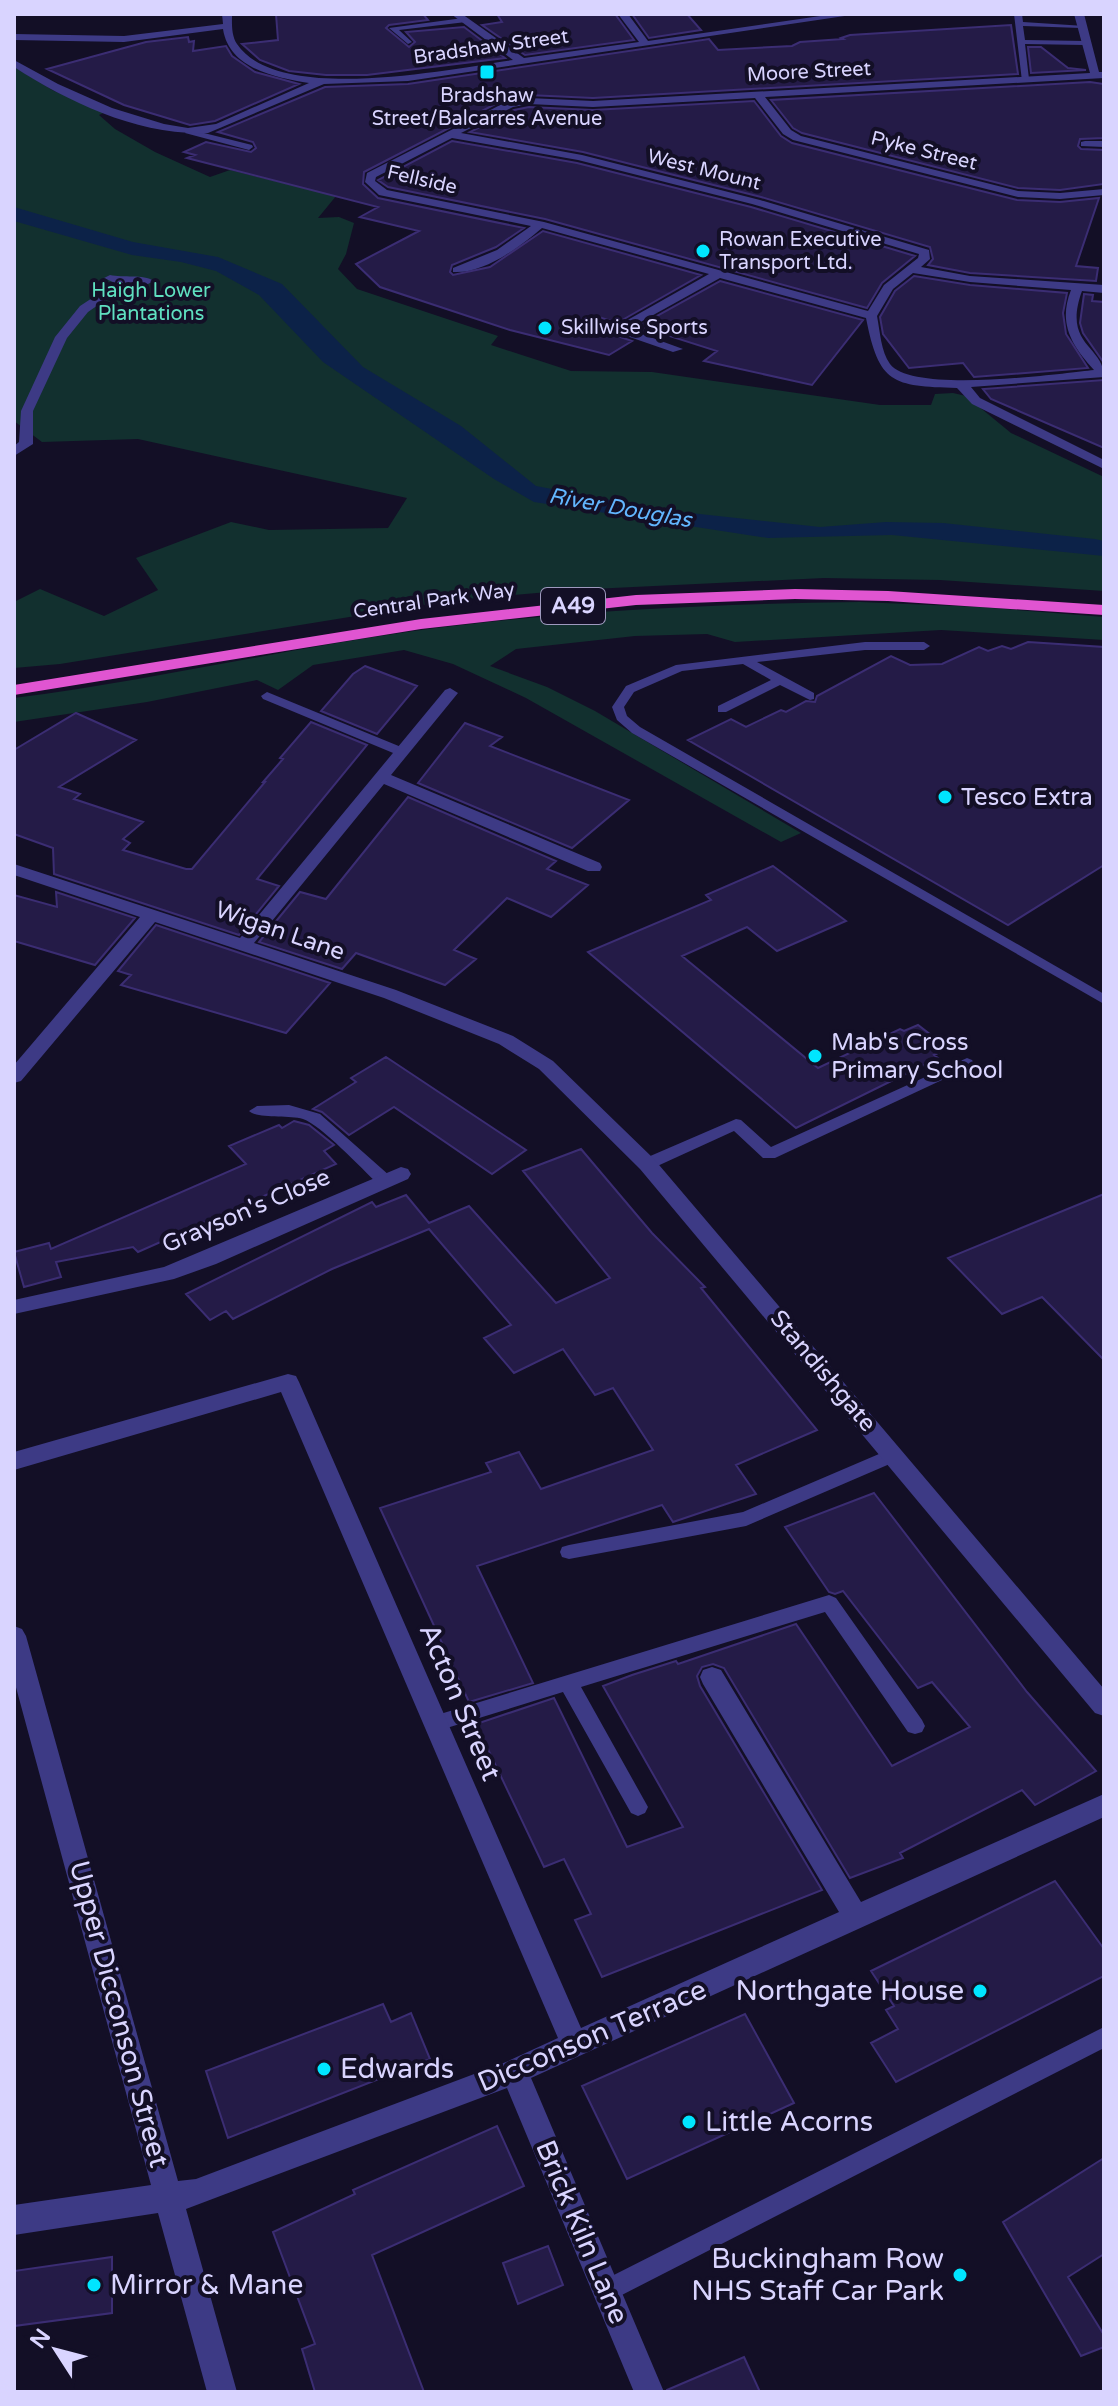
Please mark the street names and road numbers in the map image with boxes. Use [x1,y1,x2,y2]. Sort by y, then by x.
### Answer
street label: Bradshaw Street [412,24,570,70]
street label: Moore Street [746,57,872,87]
street label: Pyke Street [868,126,980,176]
street label: West Mount [645,144,764,196]
street label: Fellside [385,160,459,200]
street label: Central Park Way [352,578,516,624]
road number: A49 [541,588,605,624]
street label: Wigan Lane [211,895,349,967]
street label: Grayson's Close [158,1163,334,1259]
street label: Standishgate [764,1304,882,1438]
street label: Acton Street [412,1618,508,1786]
street label: Upper Dicconson Street [62,1857,176,2171]
street label: Dicconson Terrace [473,1972,711,2100]
street label: Brick Kiln Lane [528,2135,636,2329]

